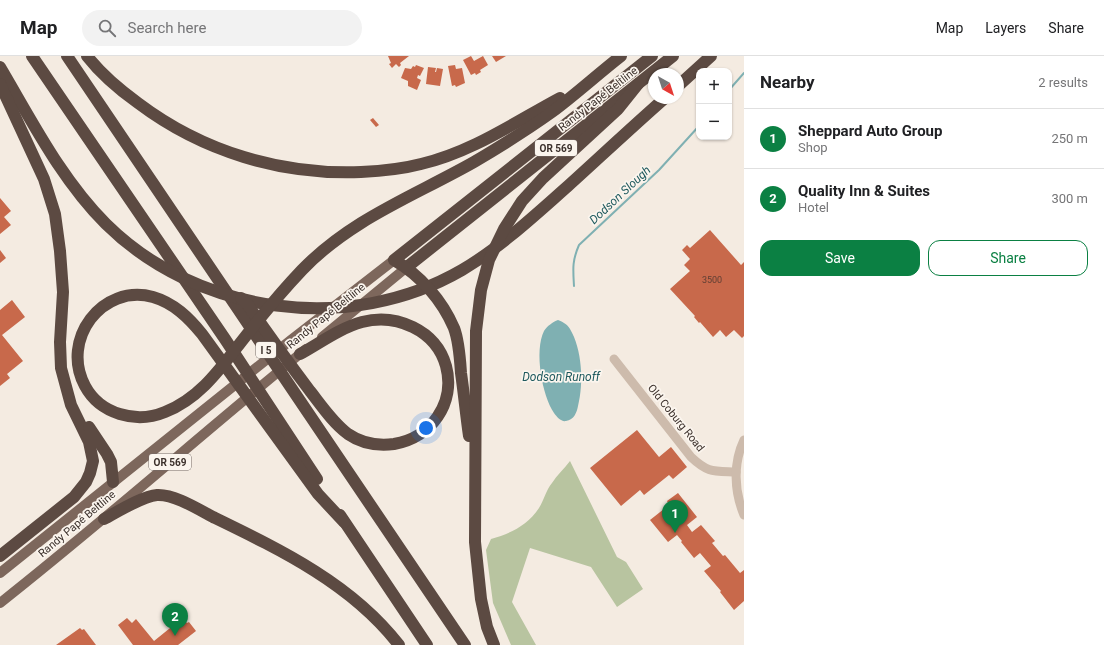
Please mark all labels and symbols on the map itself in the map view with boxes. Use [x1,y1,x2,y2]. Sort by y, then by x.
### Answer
street label: Randy Papé Beltline [556,64,640,134]
north arrow [648,68,684,104]
road number: OR 569 [535,140,577,156]
water label: Dodson Slough [586,163,654,227]
house number: 3500 [702,275,722,285]
street label: Randy Papé Beltline [284,280,368,352]
road number: I 5 [256,342,276,358]
water label: Dodson Runoff [522,370,601,384]
street label: Old Coburg Road [645,382,707,454]
your location [416,418,436,438]
road number: OR 569 [149,454,191,470]
street label: Randy Papé Beltline [36,488,118,560]
pin: 1 [662,500,688,533]
pin: 2 [162,603,188,636]

